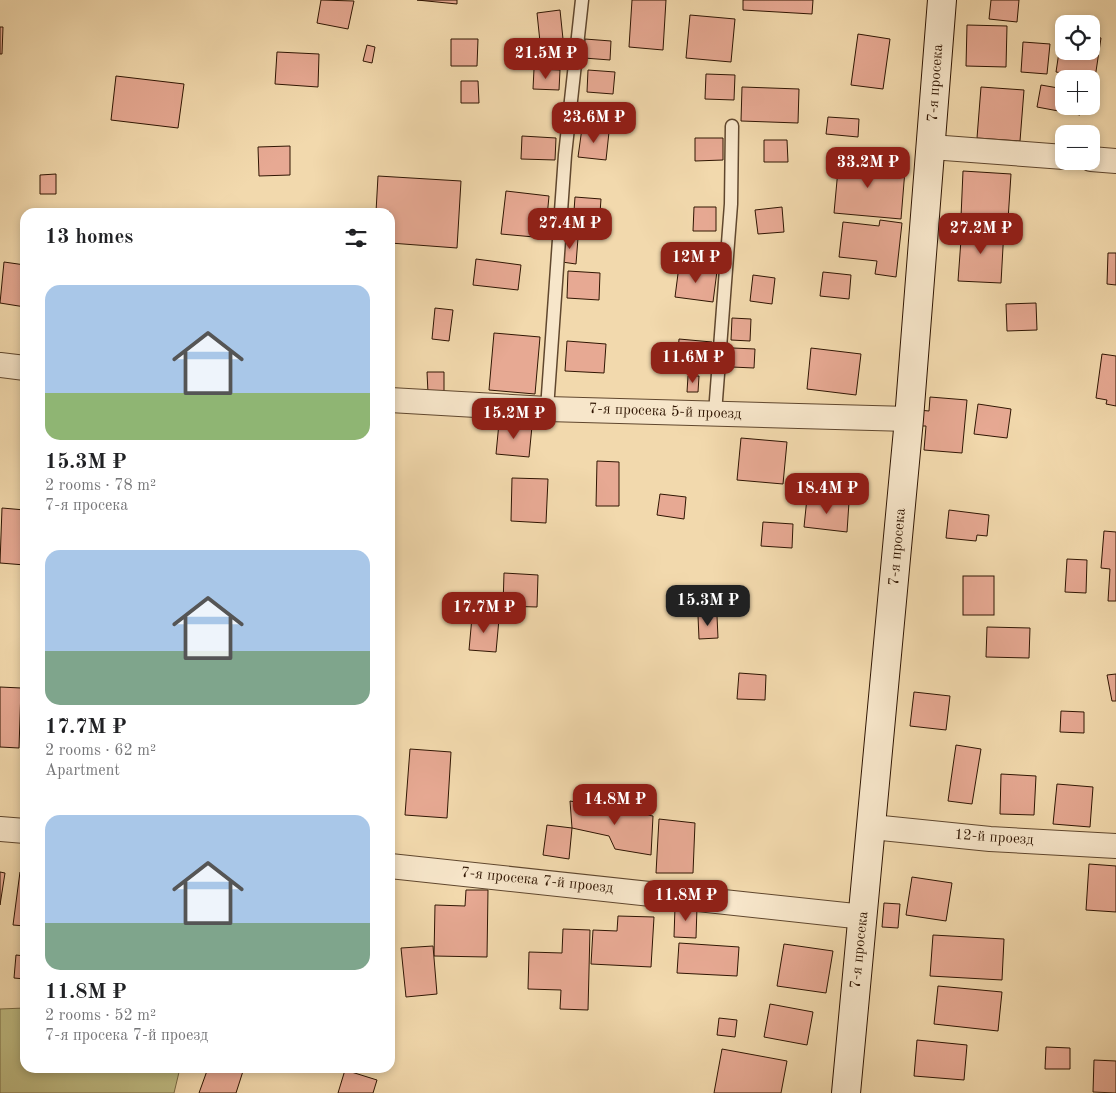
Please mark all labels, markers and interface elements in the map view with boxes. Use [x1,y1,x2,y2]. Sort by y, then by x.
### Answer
map controls [1055,15,1100,170]
button: locate [1055,15,1100,60]
pin: 21.5M ₽ [500,38,592,80]
street label: 7-я просека [926,43,946,122]
text: 21.5M ₽ [515,46,577,62]
button: + [1055,70,1100,115]
pin: 23.6M ₽ [548,102,640,144]
text: 23.6M ₽ [563,110,625,126]
button: − [1055,125,1100,170]
pin: 33.2M ₽ [822,146,914,189]
text: 33.2M ₽ [837,155,899,171]
pin: 27.4M ₽ [524,208,616,250]
pin: 27.2M ₽ [935,212,1027,255]
text: 27.4M ₽ [539,216,601,232]
text: 27.2M ₽ [950,221,1012,237]
icon: filters [342,224,370,252]
text: 13 homes [45,227,133,248]
pin: 12M ₽ [661,242,731,284]
text: 12M ₽ [672,250,720,266]
icon: home [163,318,253,408]
pin: 11.6M ₽ [647,342,739,384]
text: 11.6M ₽ [662,350,724,366]
pin: 15.2M ₽ [468,398,560,440]
street label: 7-я просека 5-й проезд [588,402,742,422]
text: 15.2M ₽ [483,406,545,422]
text: 15.3M ₽ [45,452,127,473]
pin: 18.4M ₽ [781,472,873,515]
text: 2 rooms · 78 m² [45,478,156,494]
text: 18.4M ₽ [796,481,858,497]
text: 7-я просека [45,498,128,514]
street label: 7-я просека [887,507,909,587]
icon: home [163,583,253,673]
pin: 15.3M ₽ [662,584,754,627]
pin: 17.7M ₽ [438,592,530,634]
text: 15.3M ₽ [677,593,739,609]
text: 17.7M ₽ [453,600,515,616]
text: 17.7M ₽ [45,717,127,738]
text: 2 rooms · 62 m² [45,743,156,759]
text: Apartment [45,763,120,779]
pin: 14.8M ₽ [569,784,661,826]
text: 14.8M ₽ [584,792,646,808]
street label: 12-й проезд [954,828,1035,848]
icon: home [163,848,253,938]
street label: 7-я просека 7-й проезд [460,866,614,897]
pin: 11.8M ₽ [640,880,732,922]
text: 11.8M ₽ [655,888,717,904]
street label: 7-я просека [848,910,872,990]
text: 11.8M ₽ [45,982,127,1003]
text: 2 rooms · 52 m² [45,1008,156,1024]
text: 7-я просека 7-й проезд [45,1028,208,1044]

